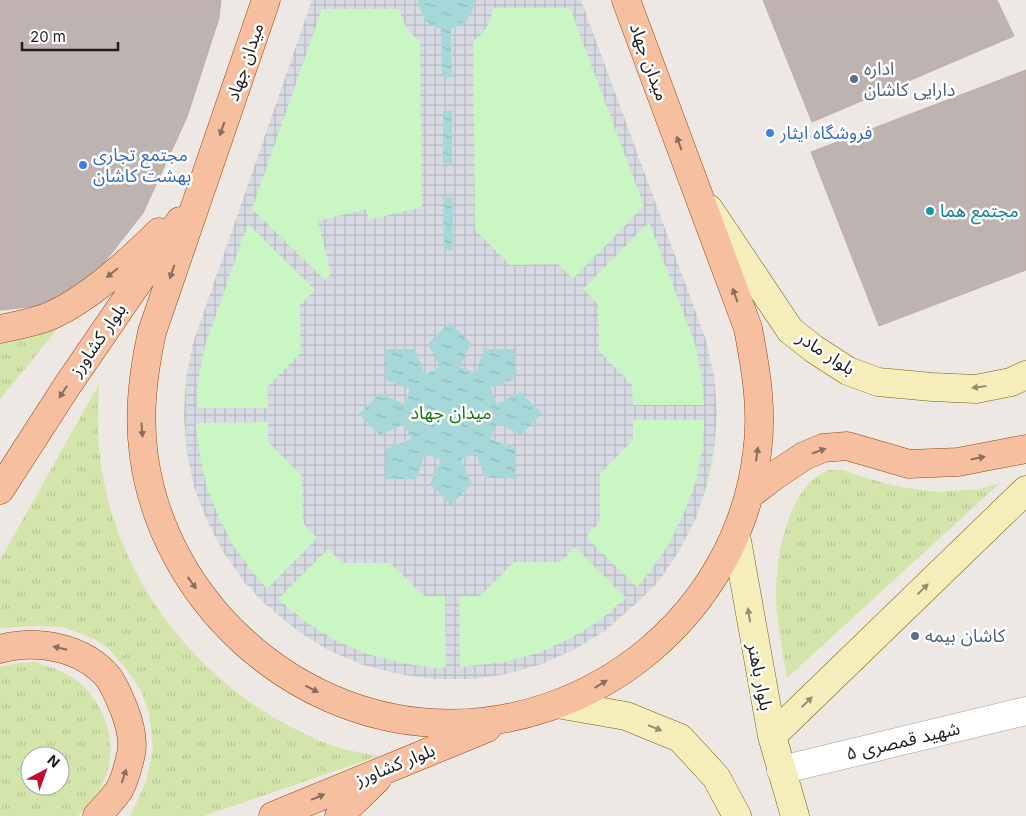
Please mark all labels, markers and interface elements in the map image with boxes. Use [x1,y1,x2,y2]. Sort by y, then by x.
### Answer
scale bar [22,20,119,52]
street label: میدان جهاد [221,20,269,104]
street label: میدان جهاد [625,20,673,104]
text: 20 m [30,27,66,46]
place label: اداره دارایی کاشان [864,58,955,101]
marker: اداره دارایی کاشان [848,73,860,85]
one-way arrow [218,121,225,136]
place label: فروشگاه ایثار [779,122,872,144]
marker: فروشگاه ایثار [764,127,776,139]
one-way arrow [675,135,683,150]
place label: مجتمع تجاری بهشت کاشان [93,144,191,187]
marker: مجتمع تجاری بهشت کاشان [77,159,89,171]
place label: مجتمع هما [940,200,1019,225]
marker: مجتمع هما [924,205,936,217]
one-way arrow [168,265,176,280]
one-way arrow [106,268,119,279]
one-way arrow [731,288,738,303]
street label: بلوار کشاورز [64,299,131,381]
street label: بلوار مادر [792,326,859,380]
one-way arrow [971,383,987,391]
one-way arrow [58,385,68,398]
park label: میدان جهاد [411,402,491,424]
one-way arrow [138,422,146,438]
one-way arrow [753,446,761,462]
one-way arrow [812,446,827,454]
one-way arrow [970,454,986,462]
one-way arrow [187,576,197,589]
one-way arrow [917,583,929,595]
one-way arrow [744,607,752,623]
place label: کاشان بیمه [925,625,1006,647]
marker: کاشان بیمه [909,630,921,642]
street label: بلوار باهنر [742,640,777,713]
one-way arrow [52,644,67,652]
one-way arrow [593,680,608,688]
one-way arrow [305,685,319,693]
one-way arrow [800,696,812,708]
street label: شهید قمصری ۵ [844,717,962,765]
one-way arrow [648,724,662,732]
street label: بلوار کشاورز [351,739,438,791]
north arrow [20,746,70,796]
text: N [44,751,63,771]
one-way arrow [120,769,128,784]
one-way arrow [311,793,326,801]

